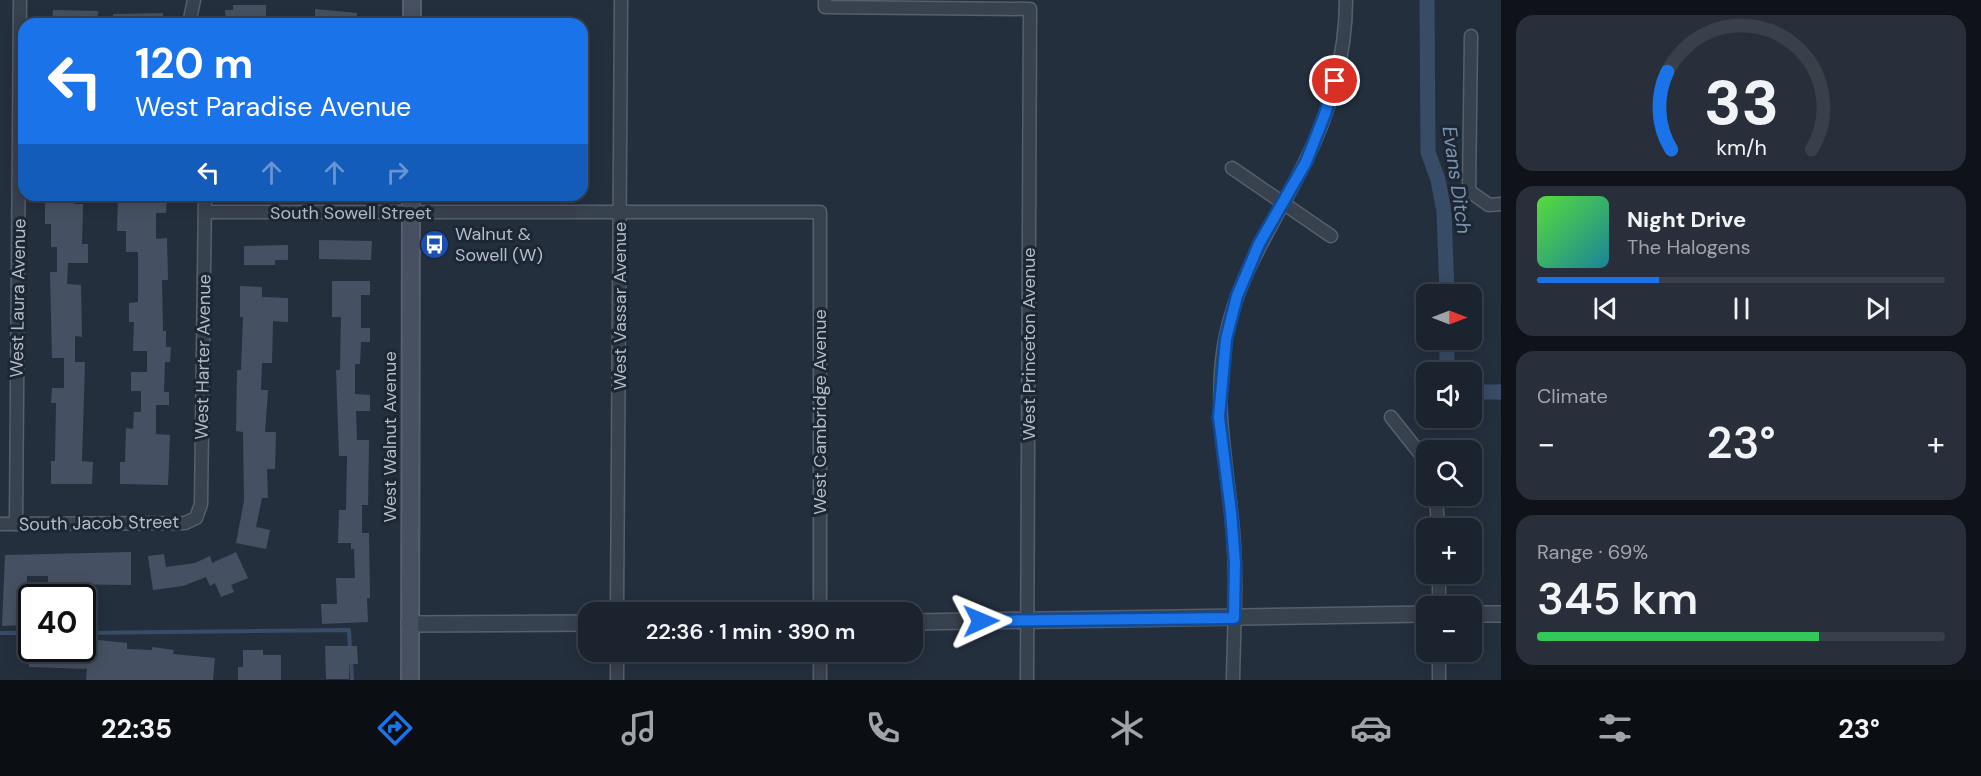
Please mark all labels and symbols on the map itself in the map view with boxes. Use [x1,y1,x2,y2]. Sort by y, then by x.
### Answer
pin [1309,55,1360,106]
water label: Evans Ditch [1437,124,1477,236]
street label: South Sowell Street [270,201,432,225]
street label: West Laura Avenue [5,218,31,378]
place label: Walnut & Sowell (W) [455,222,543,267]
street label: West Vassar Avenue [608,222,632,390]
bus stop icon: Walnut & Sowell (W) [418,228,450,260]
street label: West Princeton Avenue [1017,248,1041,440]
street label: West Harter Avenue [190,274,216,440]
north arrow [1416,284,1482,350]
street label: West Cambridge Avenue [808,309,832,515]
street label: West Walnut Avenue [378,351,402,523]
street label: South Jacob Street [19,510,179,536]
speed limit sign: 40 [18,584,96,662]
position arrow [949,589,1013,653]

